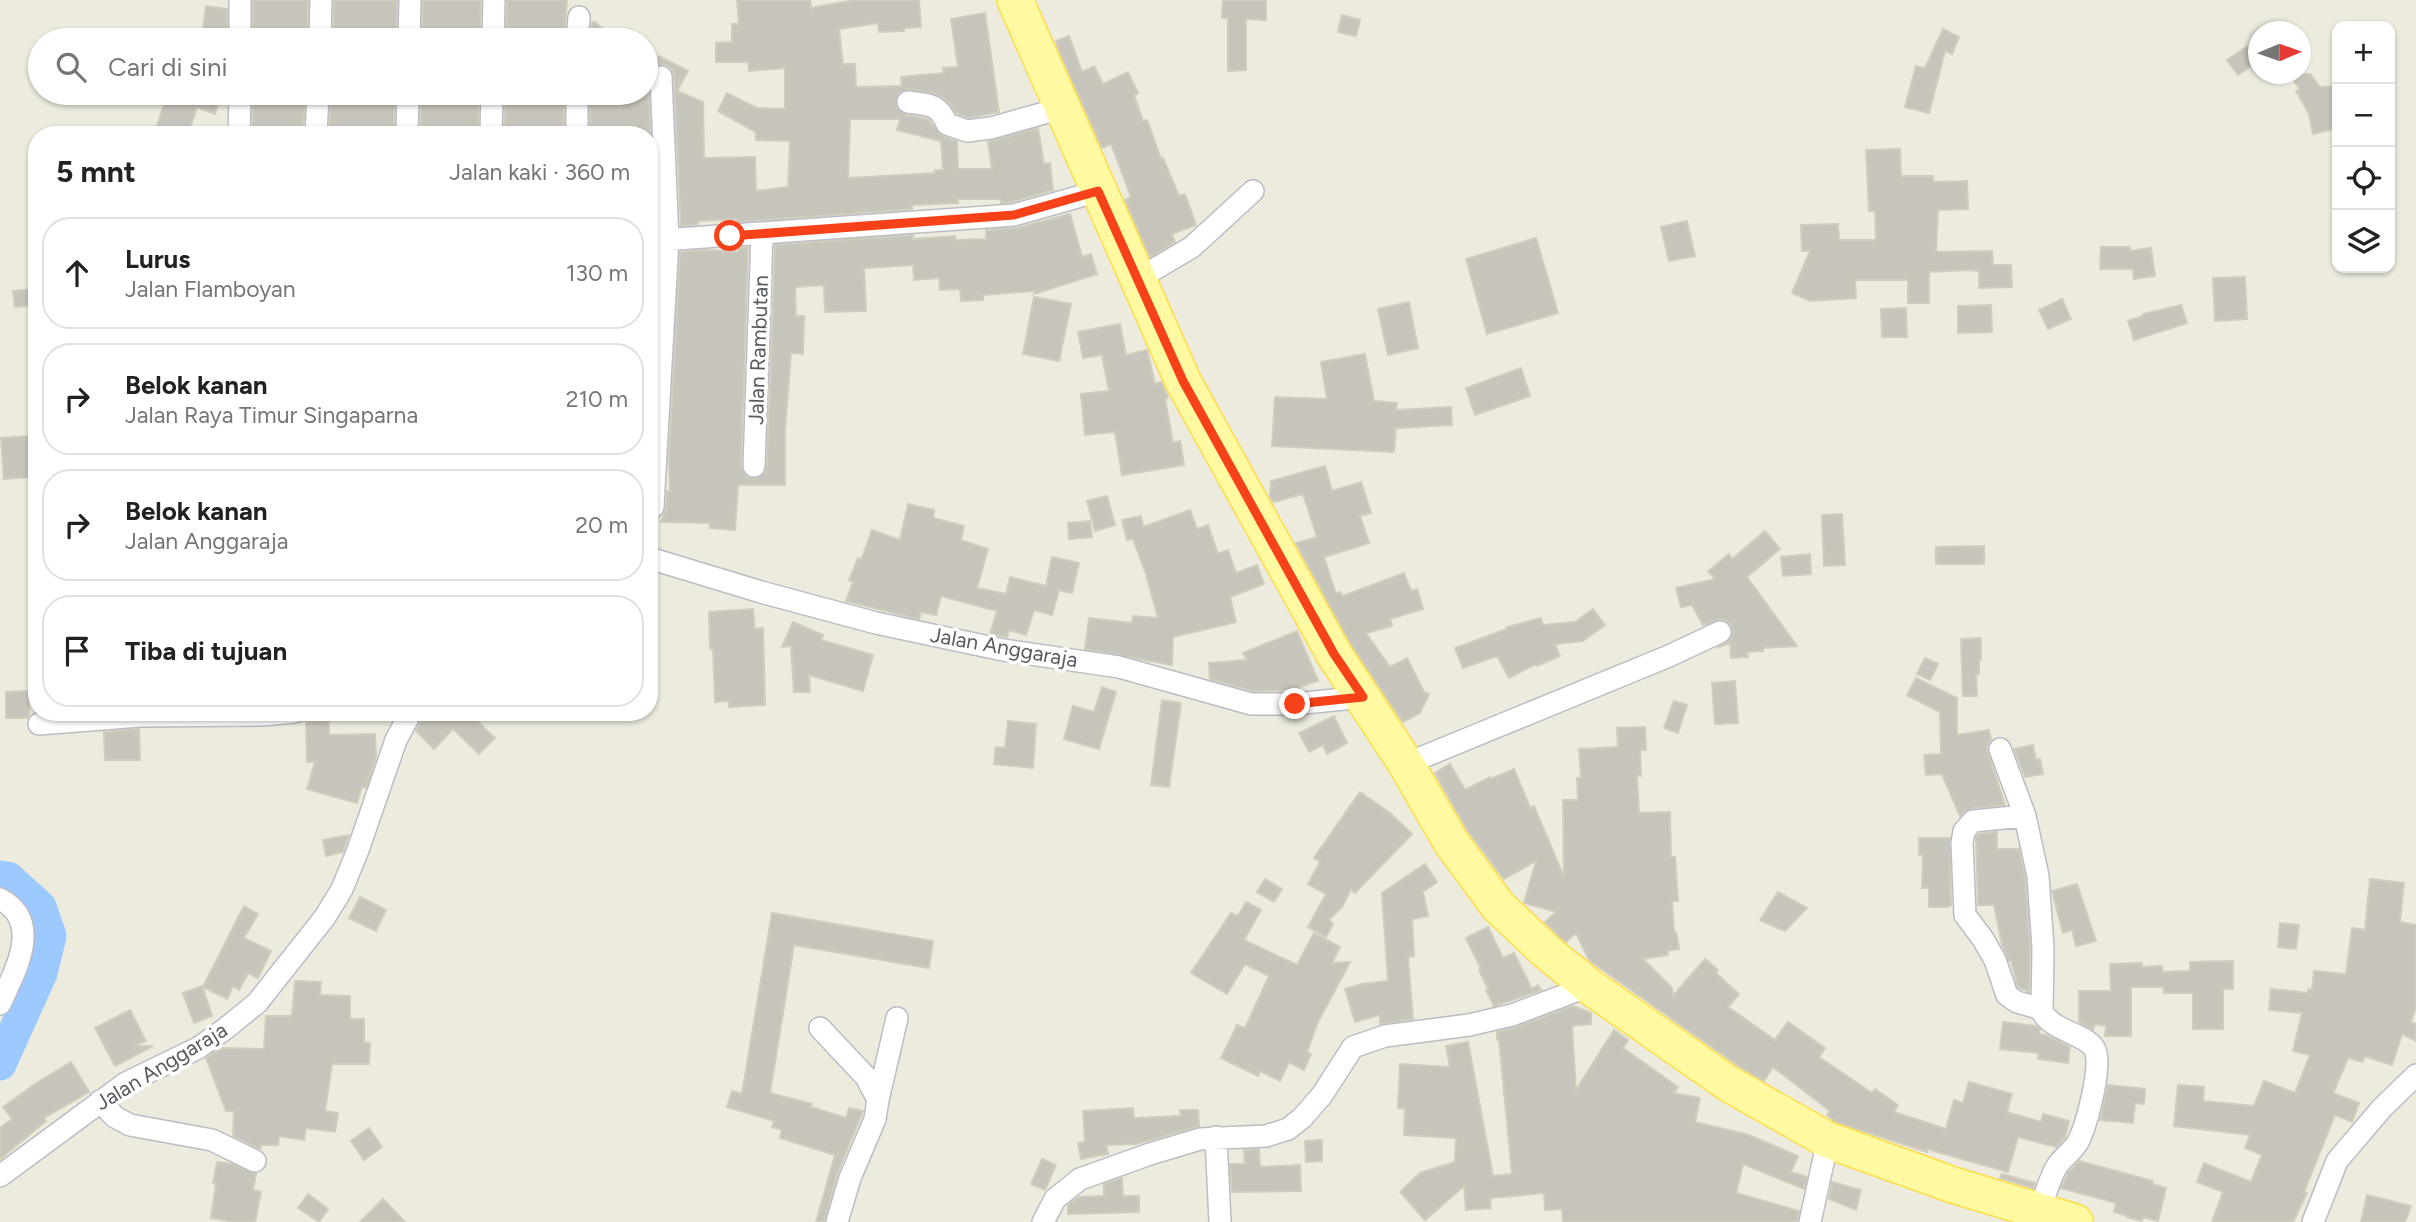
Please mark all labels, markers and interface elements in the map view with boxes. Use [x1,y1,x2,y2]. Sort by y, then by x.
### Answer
north arrow [2248,21,2311,84]
map controls [2332,21,2395,273]
button: + [2332,21,2395,84]
search box [28,28,658,105]
icon: search [52,48,90,86]
text: Cari di sini [108,51,228,83]
button: − [2332,84,2395,147]
button: locate [2332,147,2395,210]
text: 5 mnt [56,153,136,190]
text: Jalan kaki · 360 m [449,158,630,186]
button: layers [2332,210,2395,273]
route start [714,220,745,251]
text: Lurus [125,243,190,275]
icon: ahead [58,254,96,292]
text: 130 m [566,259,628,287]
text: Jalan Flamboyan [125,275,296,303]
street label: Jalan Rambutan [743,275,773,425]
text: Belok kanan [125,369,268,401]
icon: right [58,380,96,418]
text: 210 m [566,385,628,413]
text: Jalan Raya Timur Singaparna [125,401,418,429]
text: Belok kanan [125,495,268,527]
icon: right [58,506,96,544]
text: 20 m [575,511,628,539]
text: Jalan Anggaraja [125,527,288,555]
street label: Jalan Anggaraja [928,622,1080,672]
icon: arrive [58,632,96,670]
text: Tiba di tujuan [125,635,287,667]
route end [1279,688,1310,719]
street label: Jalan Anggaraja [91,1017,231,1115]

